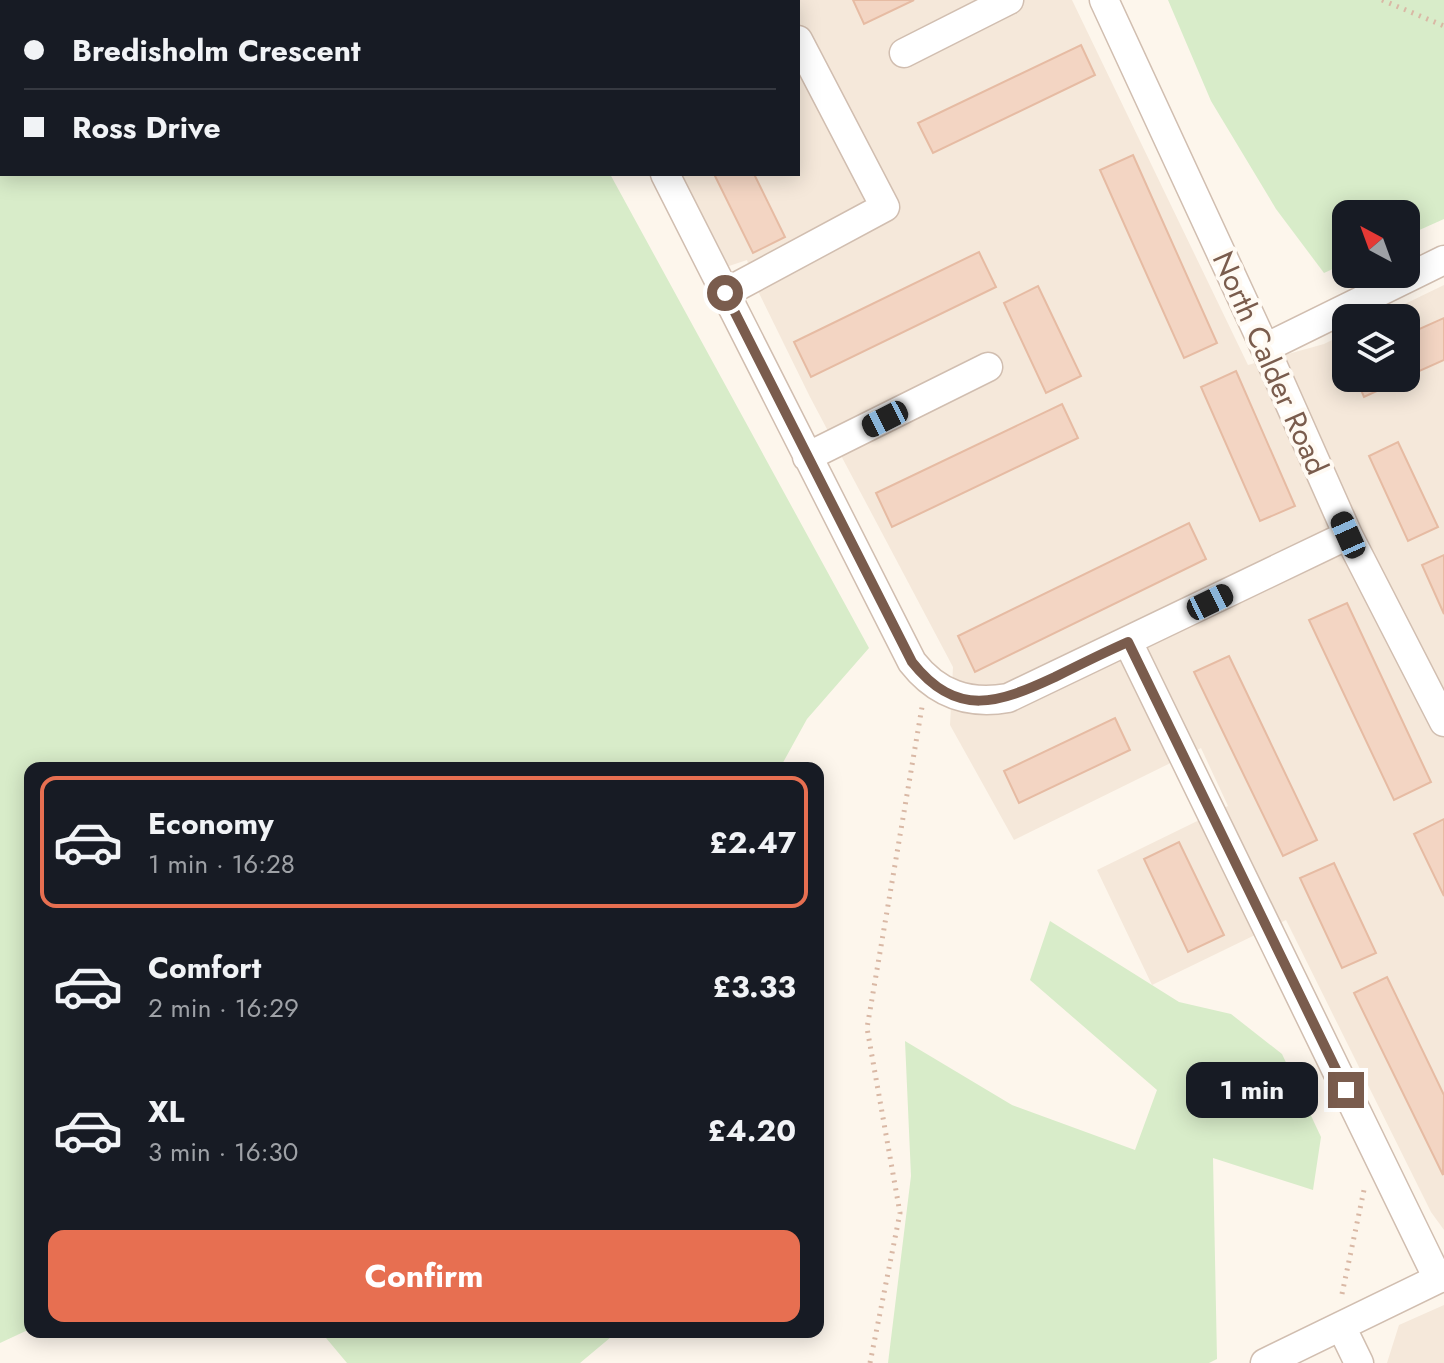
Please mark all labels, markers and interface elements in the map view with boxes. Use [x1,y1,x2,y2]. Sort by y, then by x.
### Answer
text: Bredisholm Crescent [72,29,361,72]
text: Ross Drive [72,106,221,149]
north arrow [1332,200,1420,288]
map controls [1332,200,1420,392]
street label: North Calder Road [1202,244,1339,481]
route start [707,275,743,311]
button: layers [1332,304,1420,392]
car [858,397,912,441]
car [1327,508,1369,562]
car [1183,581,1237,623]
text: Economy [148,802,274,845]
icon: car [52,806,124,878]
text: £2.47 [709,821,796,864]
text: 1 min · 16:28 [148,845,295,883]
text: Comfort [148,946,261,989]
icon: car [52,950,124,1022]
text: £3.33 [713,965,796,1008]
text: 2 min · 16:29 [148,989,299,1027]
callout: 1 min [1186,1062,1318,1118]
text: 1 min [1220,1071,1284,1109]
route end [1328,1072,1364,1108]
text: XL [148,1090,184,1133]
icon: car [52,1094,124,1166]
text: £4.20 [708,1109,796,1152]
text: 3 min · 16:30 [148,1133,298,1171]
button: Confirm [48,1230,800,1322]

